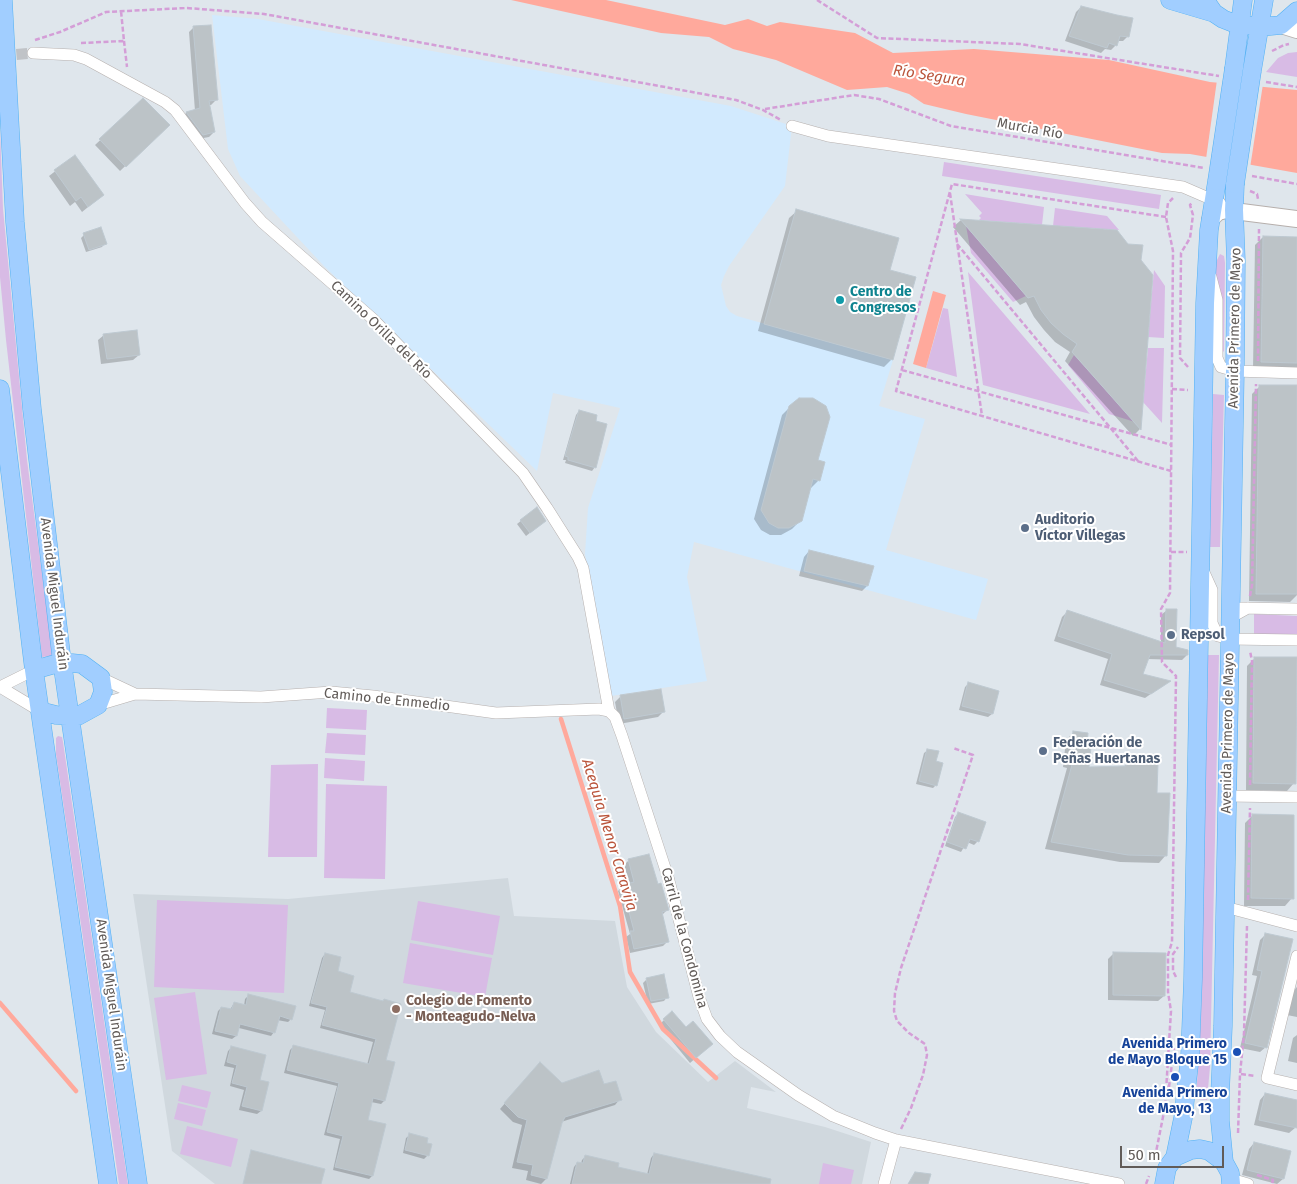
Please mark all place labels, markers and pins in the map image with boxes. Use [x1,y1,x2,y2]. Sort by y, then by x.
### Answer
place label: Centro de Congresos [850,284,916,316]
marker: Centro de Congresos [834,294,846,306]
place label: Auditorio Víctor Villegas [1035,512,1126,544]
marker: Auditorio Víctor Villegas [1019,522,1031,534]
place label: Repsol [1181,627,1225,643]
marker: Repsol [1165,629,1177,641]
place label: Federación de Peñas Huertanas [1053,735,1160,768]
marker: Federación de Peñas Huertanas [1037,745,1049,757]
place label: Colegio de Fomento - Monteagudo-Nelva [406,993,536,1026]
marker: Colegio de Fomento - Monteagudo-Nelva [390,1003,402,1015]
place label: Avenida Primero de Mayo Bloque 15 [1108,1036,1227,1068]
marker: Avenida Primero de Mayo Bloque 15 [1231,1046,1243,1058]
marker: Avenida Primero de Mayo, 13 [1169,1071,1181,1083]
place label: Avenida Primero de Mayo, 13 [1122,1085,1228,1118]

